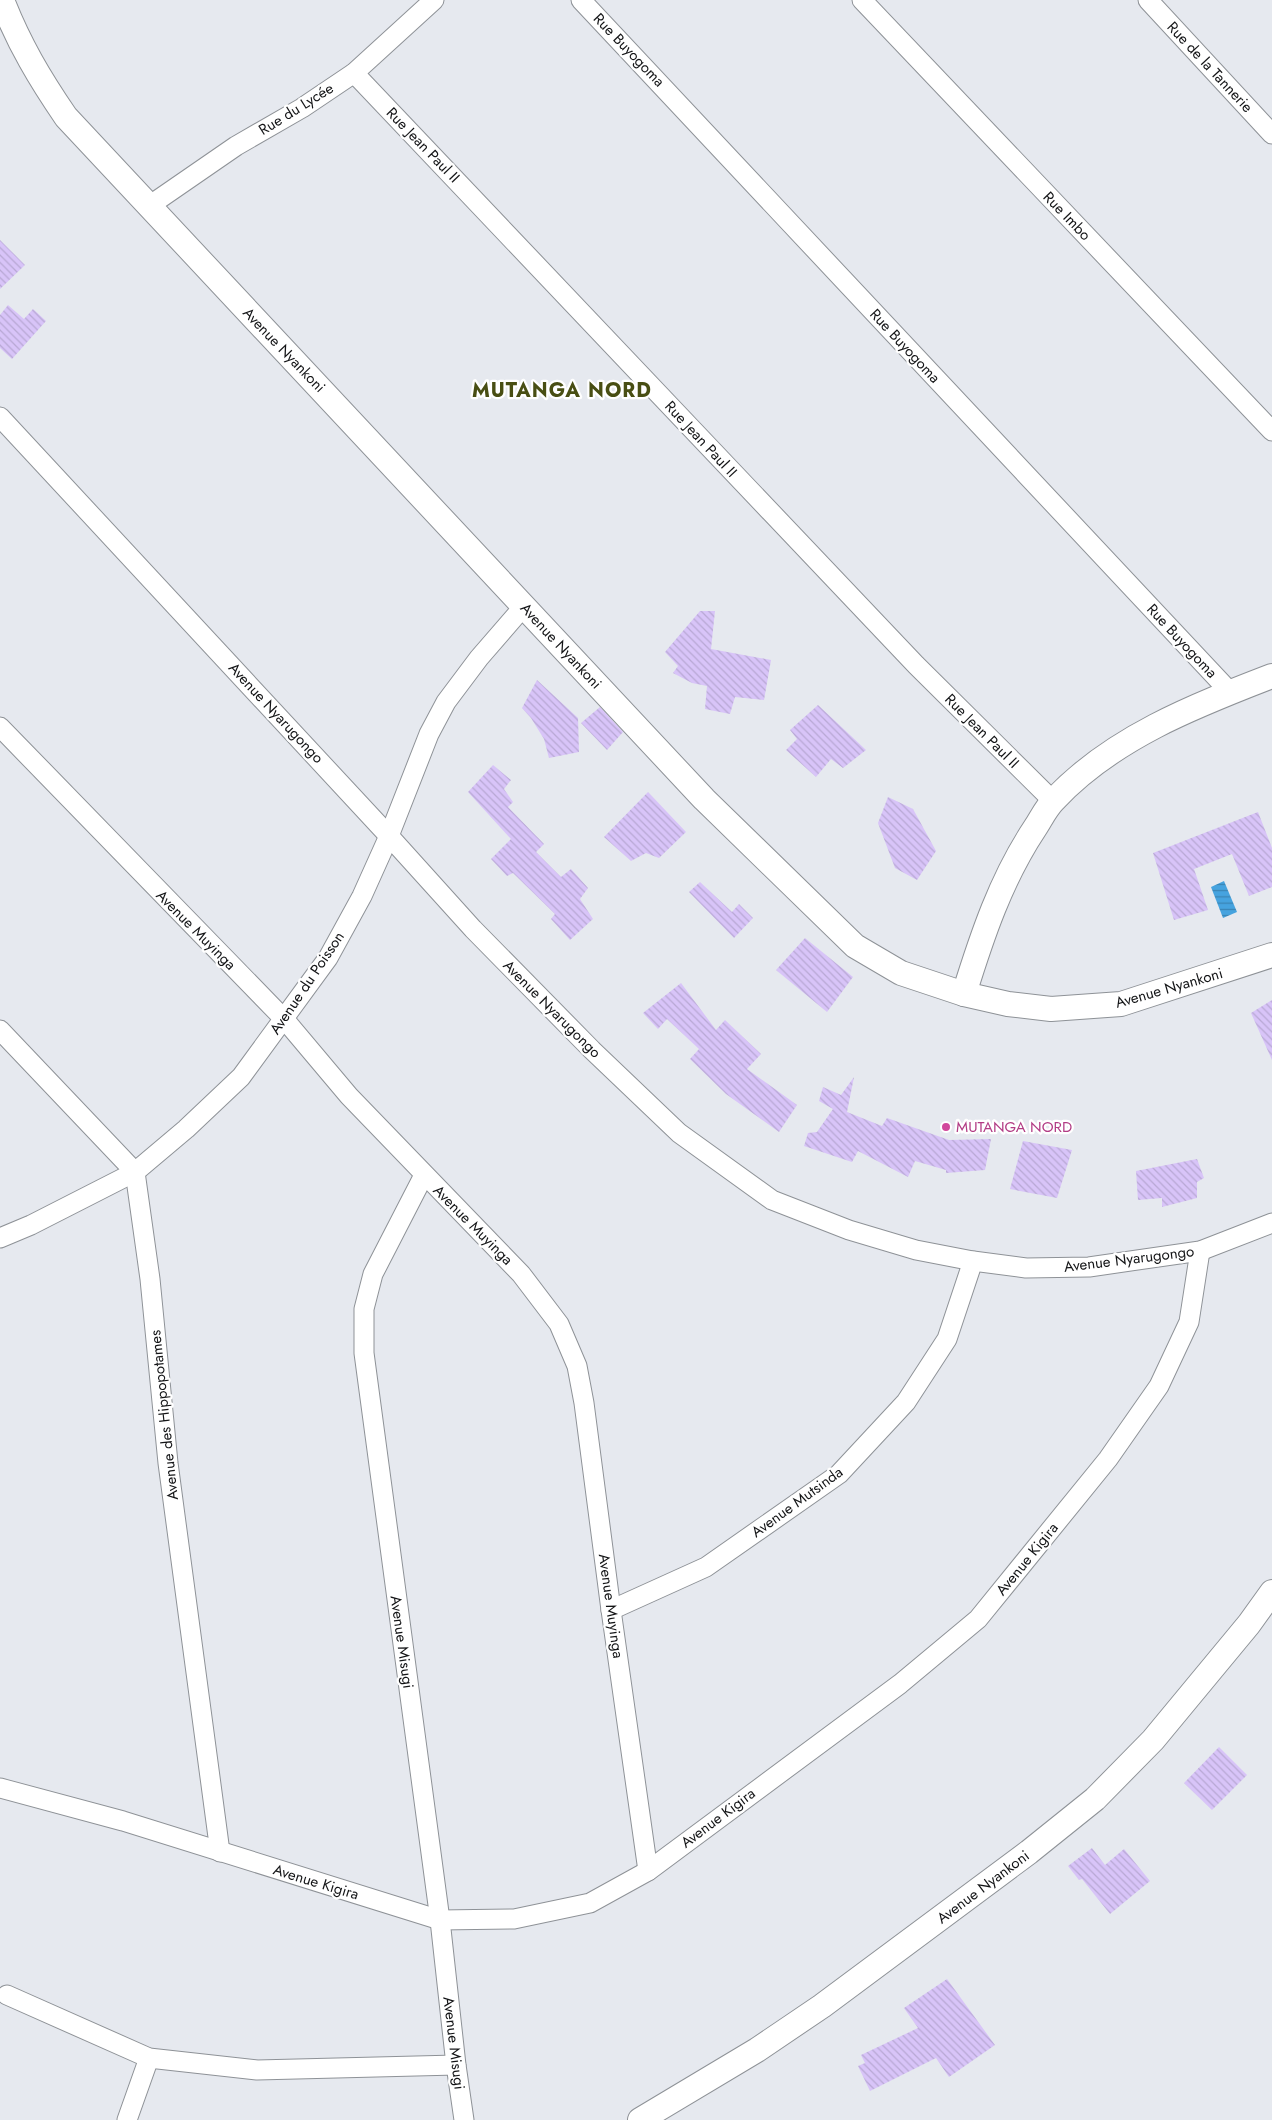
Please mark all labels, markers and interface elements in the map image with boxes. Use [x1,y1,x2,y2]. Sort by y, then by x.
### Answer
street label: Rue Buyogoma [588,8,670,92]
street label: Rue de la Tannerie [1162,17,1258,118]
street label: Rue du Lycée [254,77,338,141]
street label: Rue Jean Paul II [381,102,465,188]
street label: Rue Imbo [1038,187,1096,245]
street label: Avenue Nyankoni [238,302,330,398]
street label: Rue Buyogoma [865,304,945,388]
district label: MUTANGA NORD [472,376,652,405]
street label: Rue Jean Paul II [660,396,742,482]
street label: Avenue Nyankoni [515,598,607,694]
street label: Rue Buyogoma [1142,599,1222,683]
street label: Avenue Nyarugongo [223,658,329,768]
street label: Rue Jean Paul II [940,689,1024,773]
street label: Avenue Muyinga [151,885,241,975]
street label: Avenue du Poisson [264,927,350,1039]
street label: Avenue Nyarugongo [498,955,606,1063]
street label: Avenue Nyankoni [1113,962,1225,1014]
place label: MUTANGA NORD [956,1116,1072,1138]
marker: MUTANGA NORD [940,1121,952,1133]
street label: Avenue Muyinga [428,1180,518,1270]
street label: Avenue Nyarugongo [1063,1240,1195,1278]
street label: Avenue des Hippopotames [144,1329,184,1501]
street label: Avenue Mutsinda [747,1461,847,1543]
street label: Avenue Kigira [991,1518,1063,1600]
street label: Avenue Muyinga [593,1552,629,1660]
street label: Avenue Misugi [385,1594,419,1690]
street label: Avenue Kigira [676,1783,760,1853]
street label: Avenue Nyankoni [932,1845,1034,1929]
street label: Avenue Kigira [271,1859,361,1905]
street label: Avenue Misugi [437,1995,471,2091]

